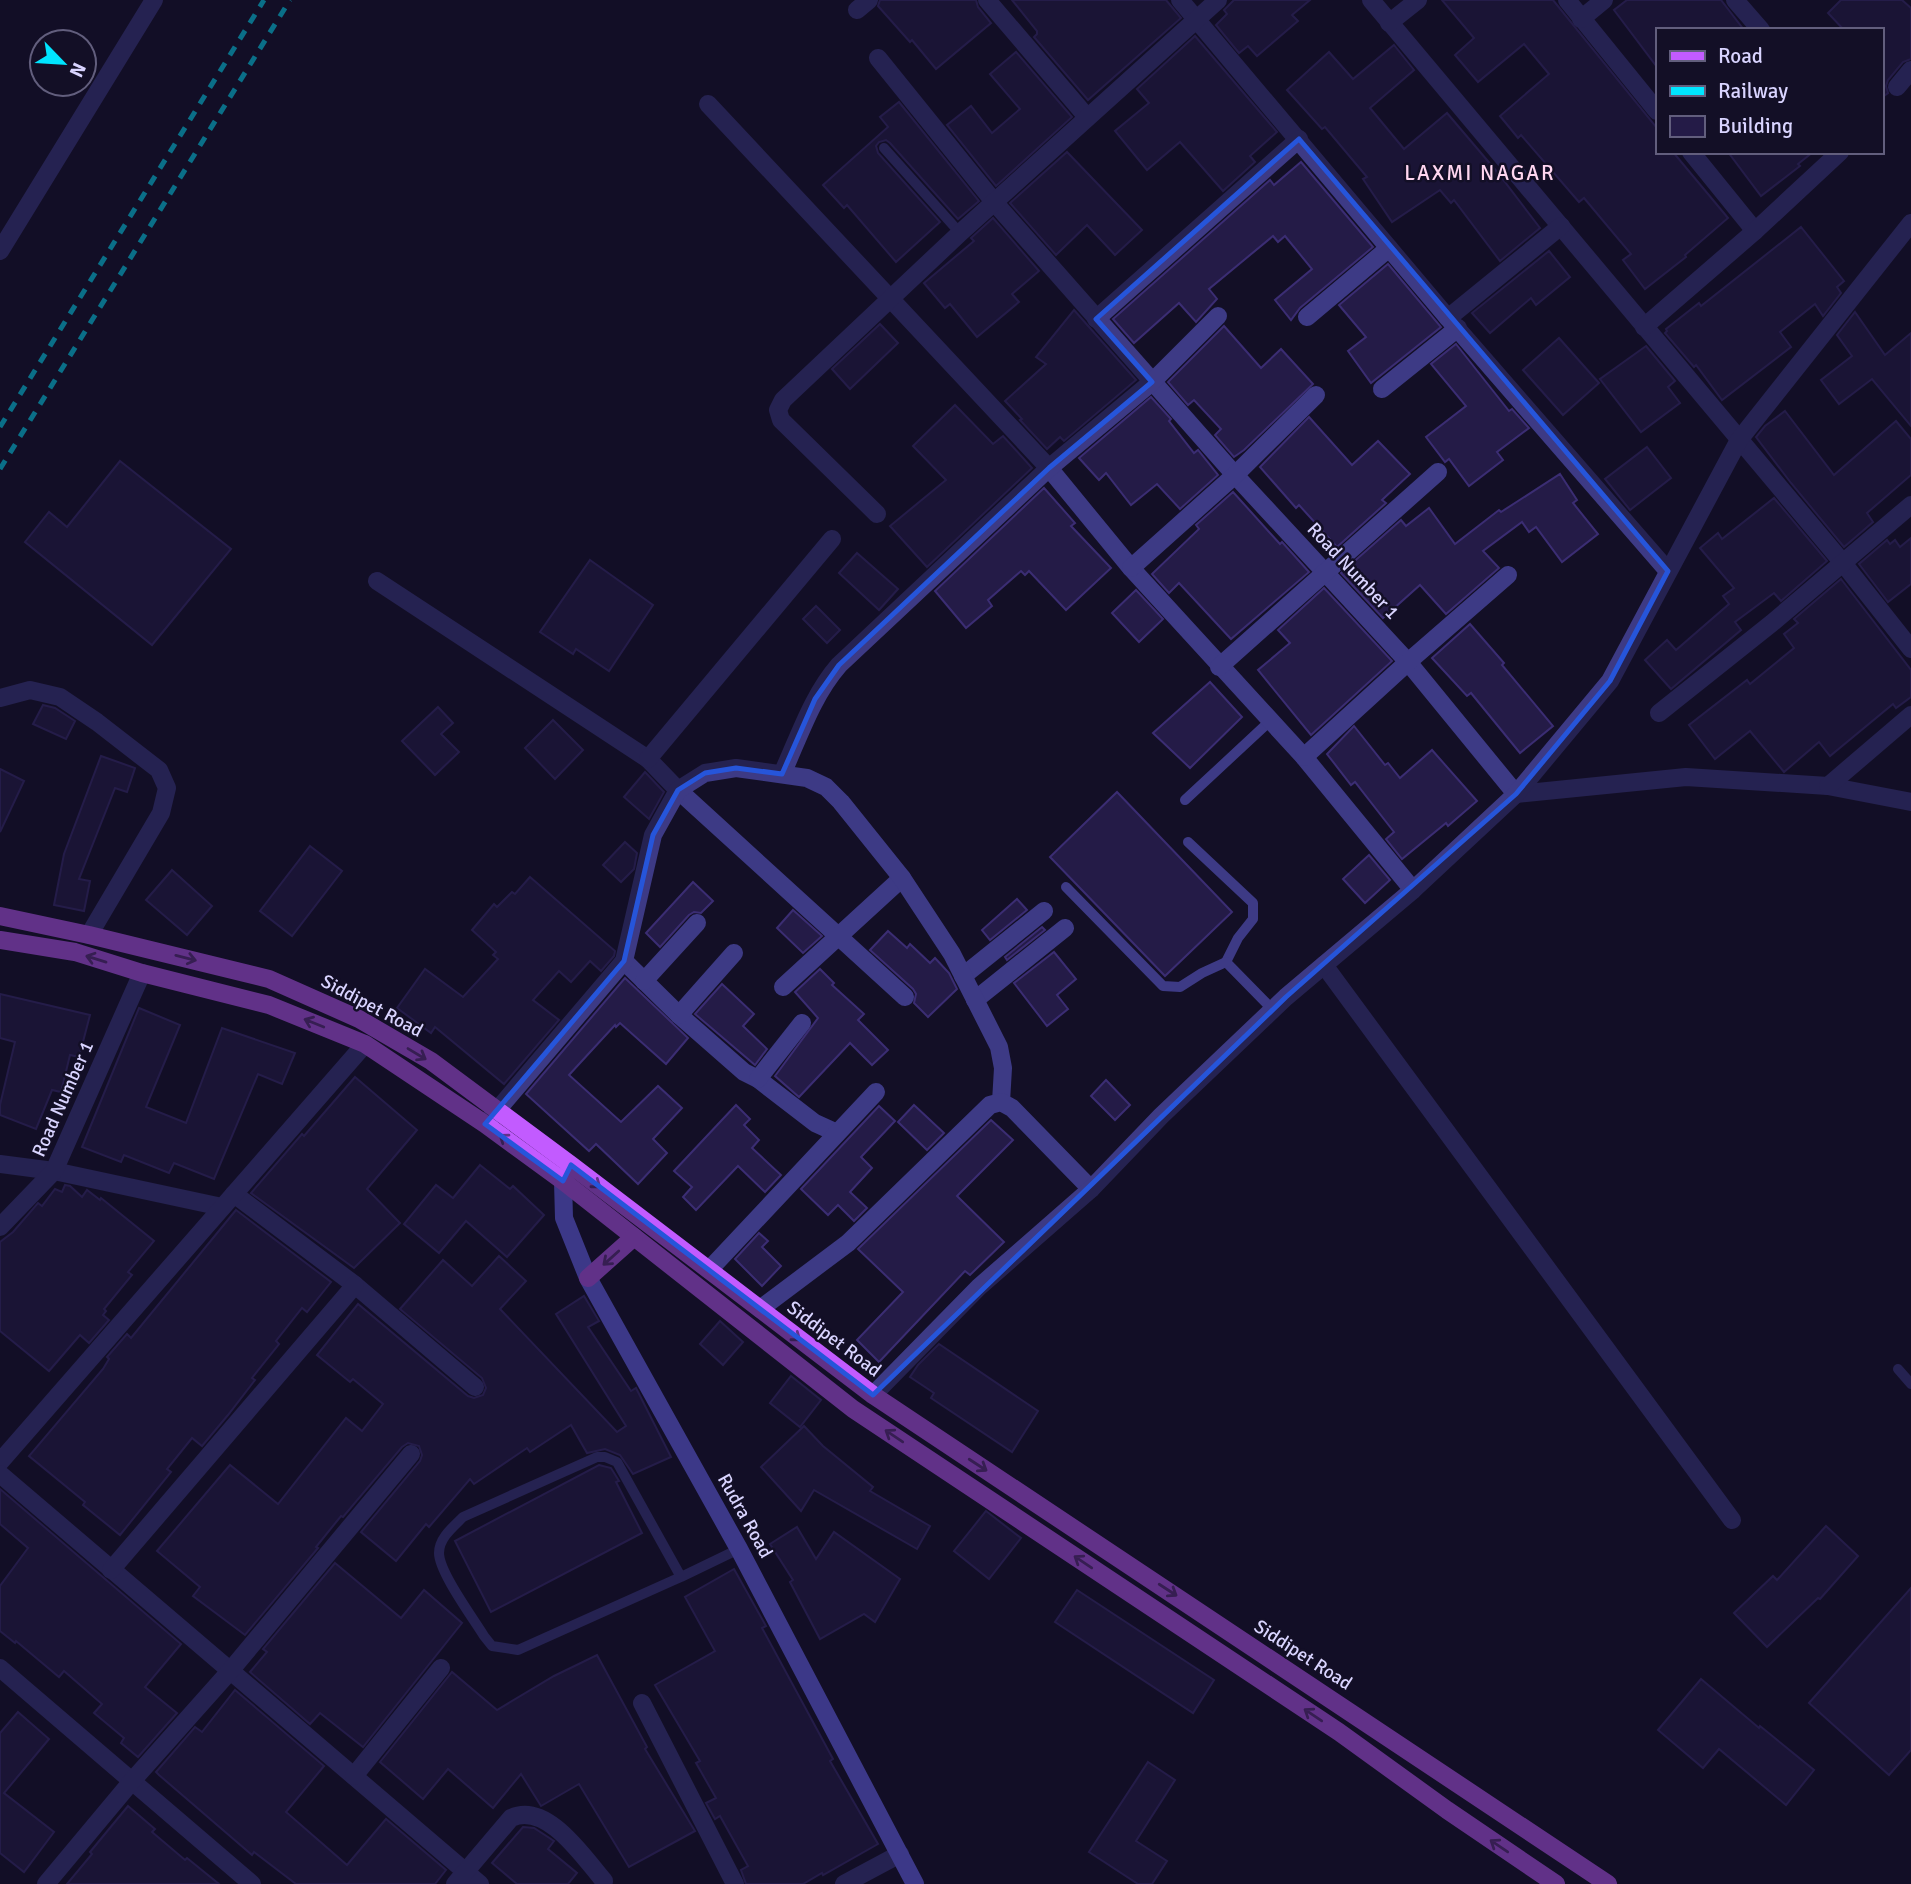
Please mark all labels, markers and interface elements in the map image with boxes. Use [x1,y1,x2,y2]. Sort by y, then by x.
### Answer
north arrow [28,28,98,98]
legend [1656,28,1883,154]
text: Road [1718,43,1763,69]
text: N [64,59,91,81]
text: Railway [1718,78,1788,104]
text: Building [1718,113,1793,139]
district label: LAXMI NAGAR [1404,160,1556,186]
street label: Road Number 1 [1302,517,1404,625]
one-way arrow [85,951,107,964]
one-way arrow [174,952,197,966]
street label: Siddipet Road [317,969,427,1043]
one-way arrow [304,1016,325,1029]
street label: Road Number 1 [27,1037,99,1161]
one-way arrow [407,1047,427,1061]
one-way arrow [499,1133,518,1148]
one-way arrow [583,1173,601,1188]
one-way arrow [602,1250,620,1266]
street label: Siddipet Road [782,1296,886,1382]
one-way arrow [783,1326,801,1341]
one-way arrow [884,1429,904,1443]
one-way arrow [968,1458,987,1472]
street label: Rudra Road [712,1470,778,1562]
one-way arrow [1074,1554,1093,1569]
one-way arrow [1158,1583,1177,1598]
street label: Siddipet Road [1249,1614,1357,1696]
one-way arrow [1304,1707,1324,1721]
one-way arrow [1490,1838,1510,1852]

